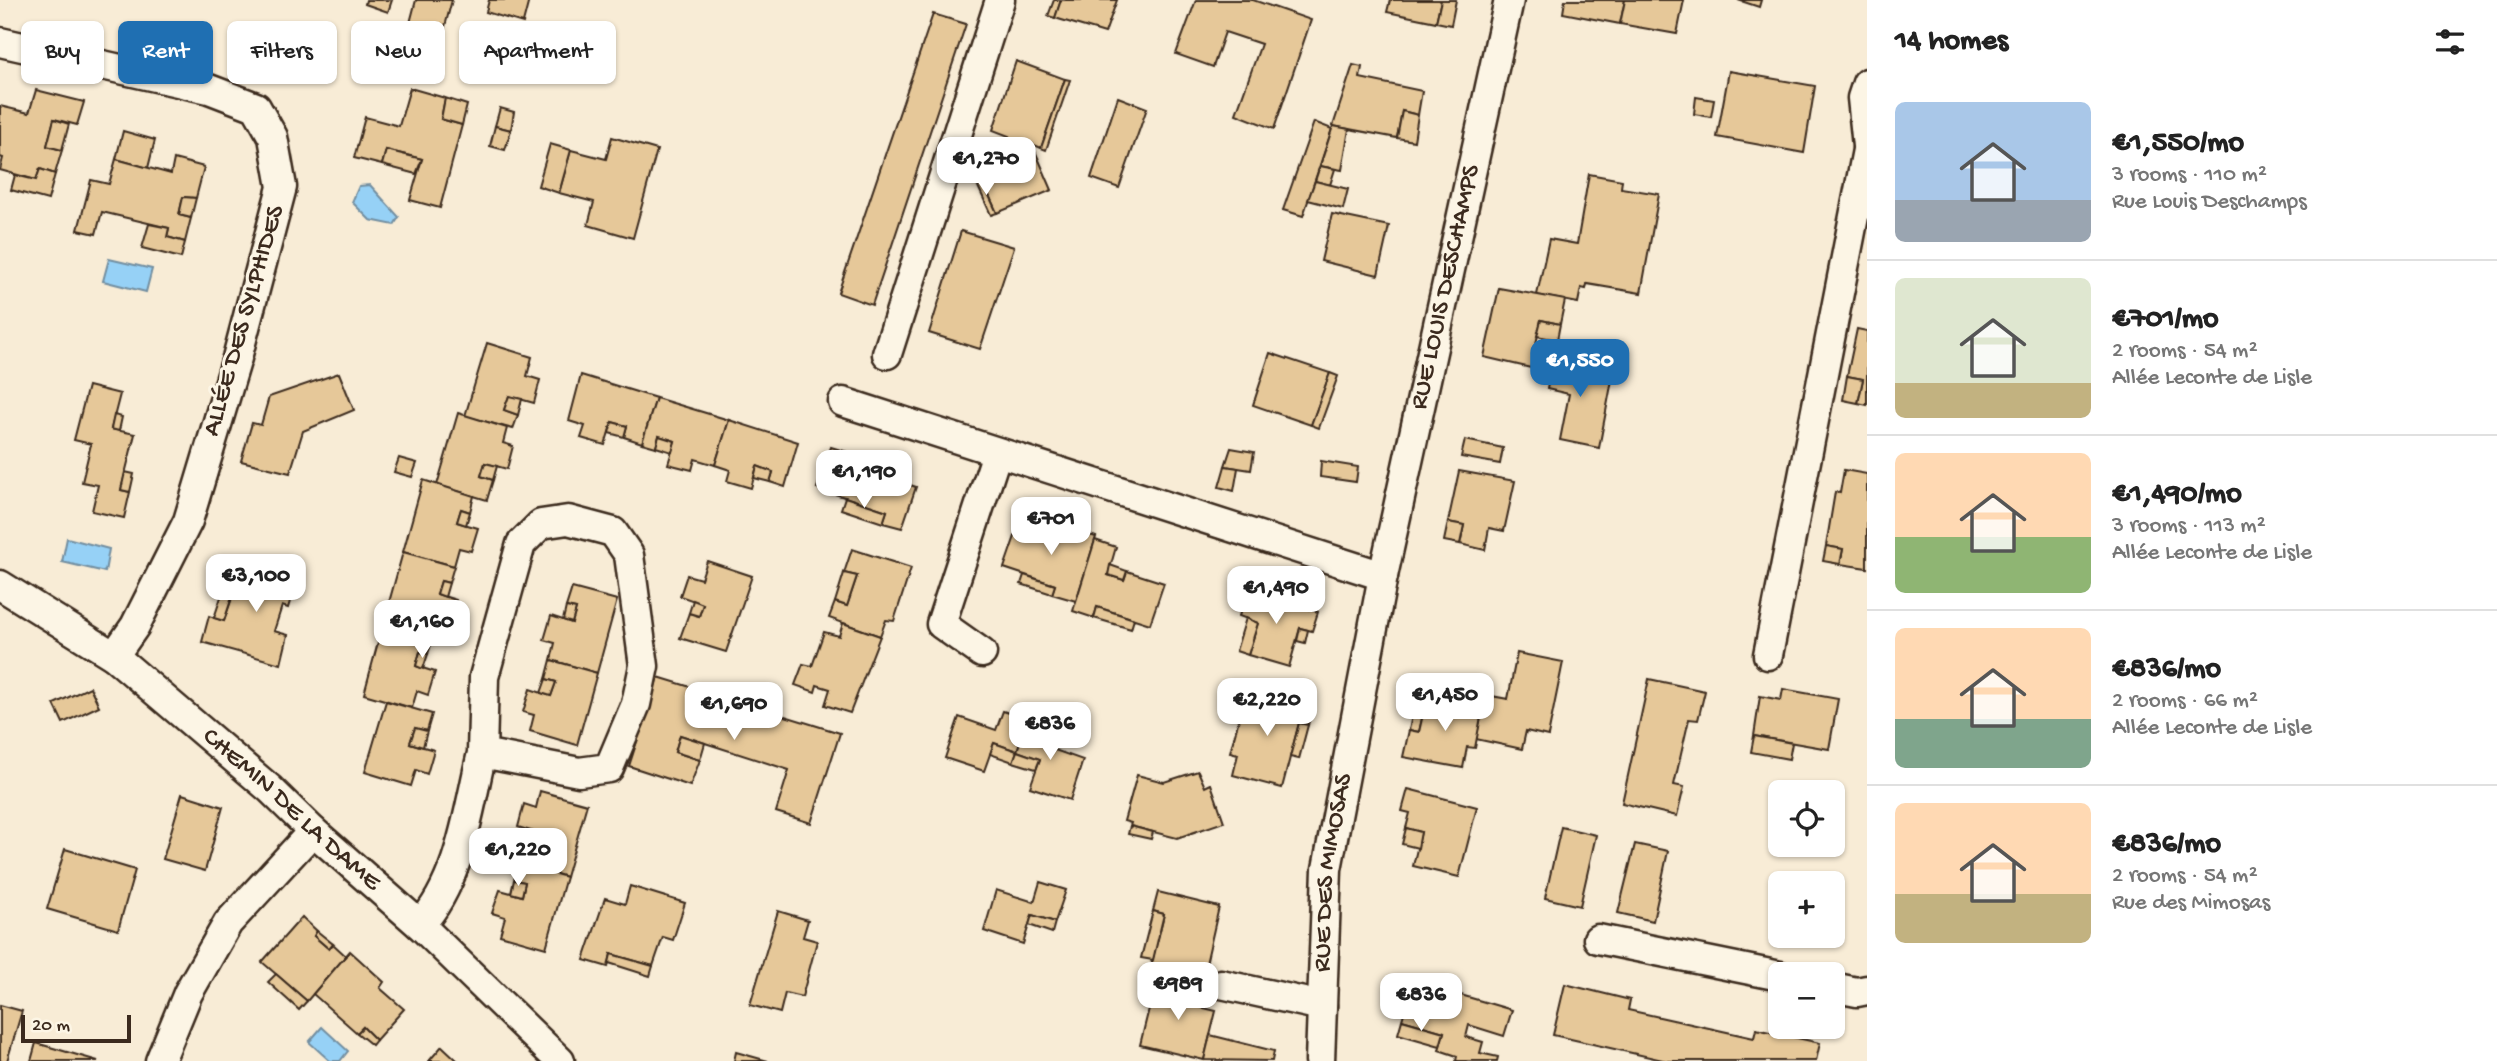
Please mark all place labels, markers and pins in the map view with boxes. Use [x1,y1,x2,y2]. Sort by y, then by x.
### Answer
pin: €1,270 [929,138,1043,197]
pin: €1,550 [1523,340,1637,399]
pin: €1,190 [807,450,921,510]
pin: €701 [1010,498,1092,557]
pin: €3,100 [199,554,313,614]
pin: €1,490 [1219,566,1333,626]
pin: €1,160 [365,600,479,660]
pin: €1,450 [1388,674,1502,733]
pin: €2,220 [1210,678,1324,738]
pin: €1,690 [677,682,791,742]
pin: €836 [1009,702,1091,762]
pin: €1,220 [461,828,575,888]
pin: €989 [1137,962,1219,1022]
pin: €836 [1380,974,1462,1033]

